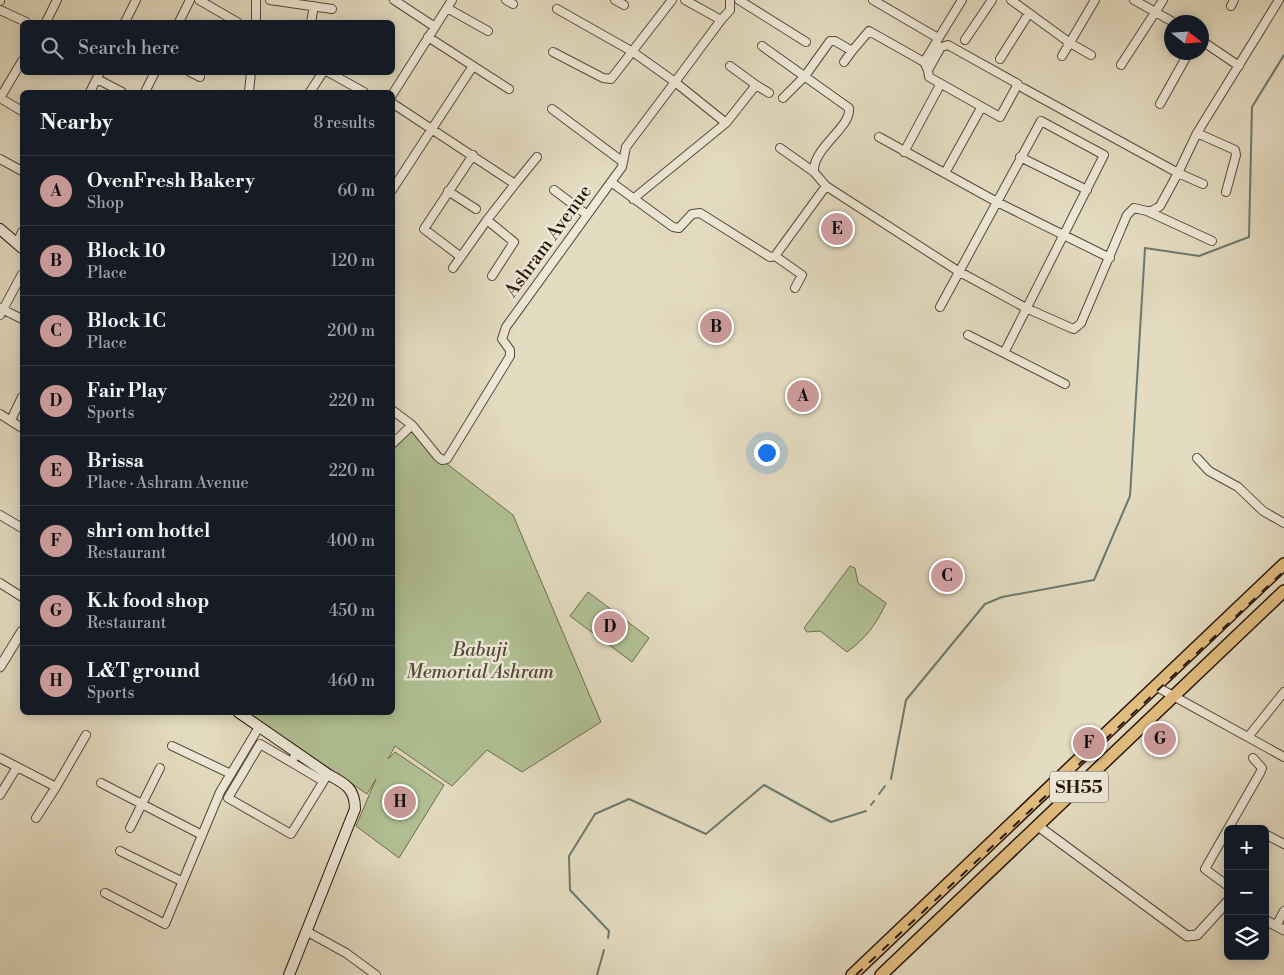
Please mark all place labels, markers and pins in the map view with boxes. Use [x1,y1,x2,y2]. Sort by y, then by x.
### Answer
pin: E [821,210,853,248]
pin: B [700,308,732,346]
pin: A [787,377,819,415]
pin: C [931,557,963,595]
pin: D [594,608,626,646]
pin: G [1144,720,1176,758]
pin: F [1073,724,1105,762]
pin: H [384,783,416,821]

